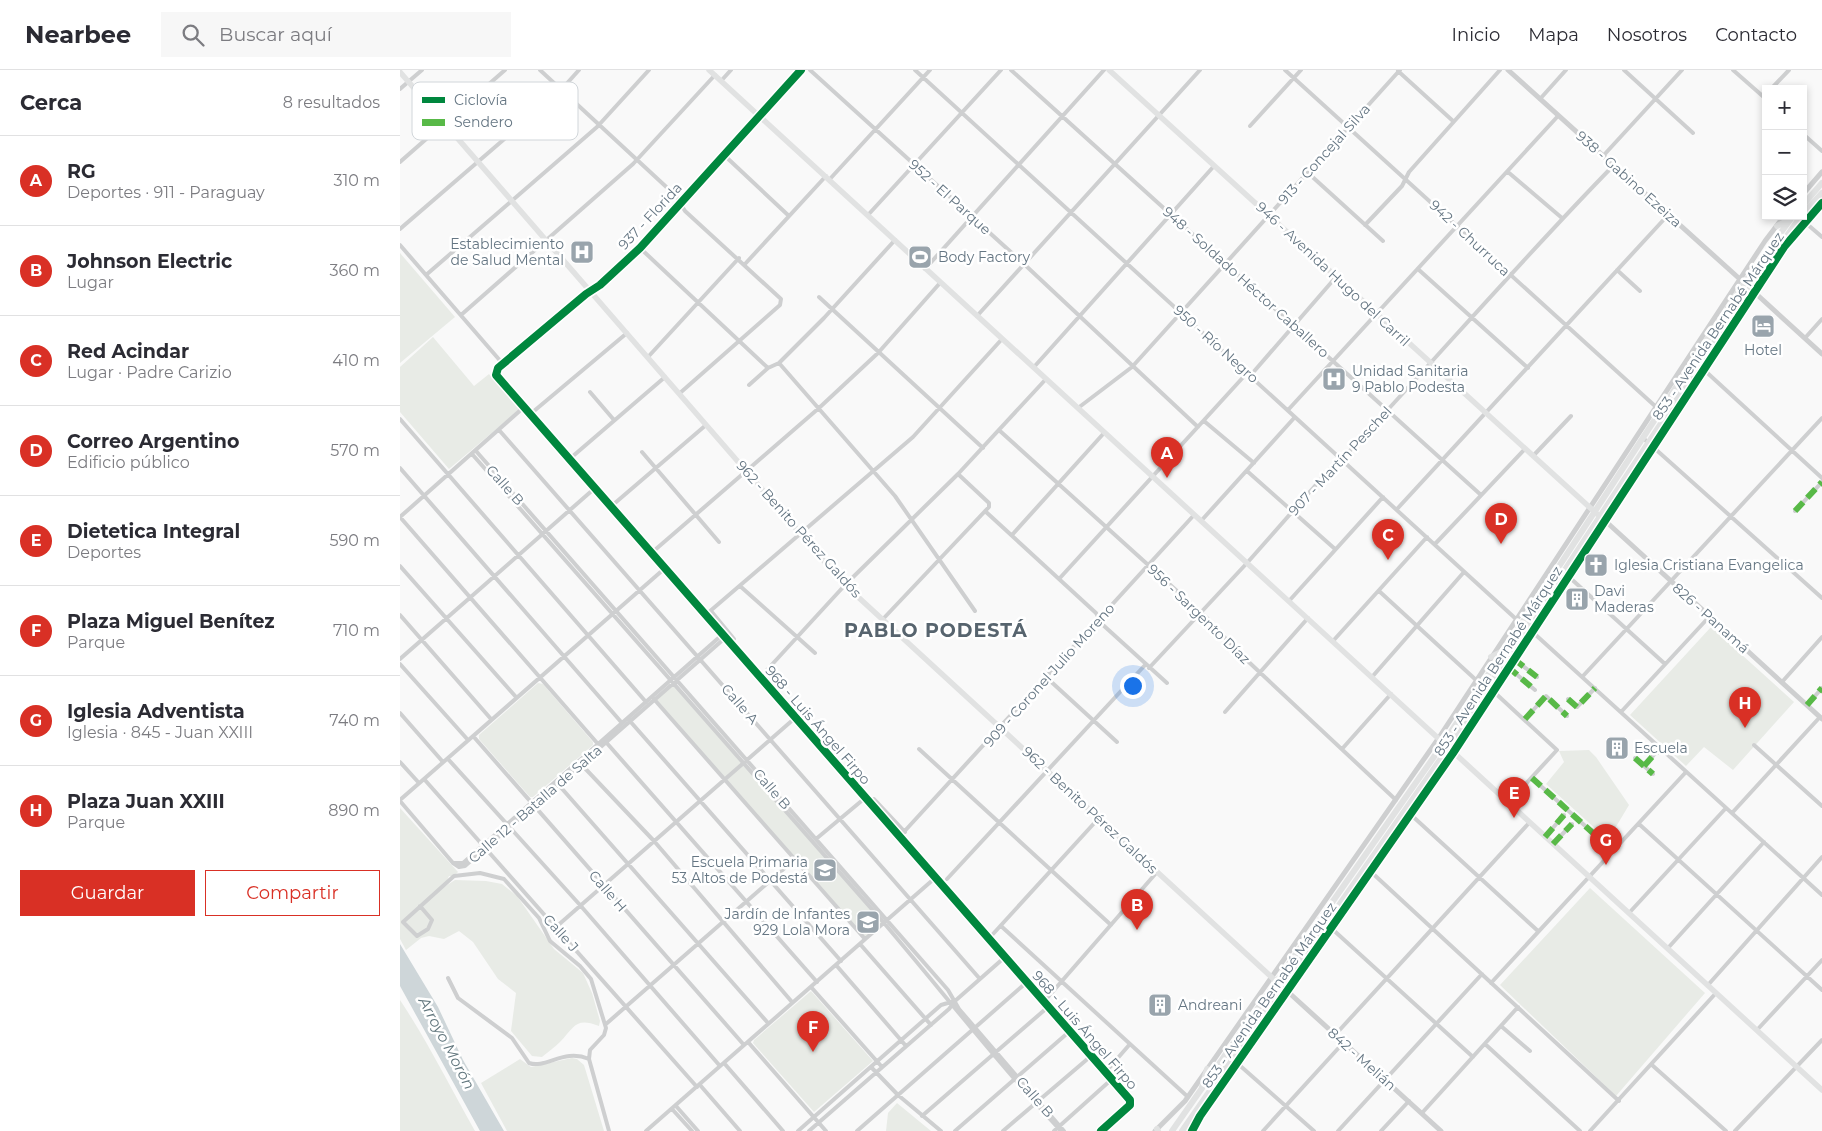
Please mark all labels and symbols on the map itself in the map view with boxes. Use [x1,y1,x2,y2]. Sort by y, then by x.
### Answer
legend [412,82,578,140]
text: Ciclovía [454,91,507,109]
street label: 913 - Concejal Silva [1274,100,1374,208]
text: Sendero [454,113,513,131]
street label: 938 - Gabino Ezeiza [1572,127,1686,231]
street label: 952 - El Parque [905,155,995,239]
street label: 937 - Florida [614,179,686,253]
street label: 942 - Churruca [1426,196,1514,280]
street label: 946 - Avenida Hugo del Carril [1252,198,1414,350]
street label: 948 - Soldado Héctor Caballero [1159,202,1333,362]
street label: 853 - Avenida Bernabé Márquez [1648,229,1788,423]
place label: Establecimiento de Salud Mental [450,235,564,269]
hospital icon: Establecimiento de Salud Mental [569,239,595,265]
sports icon: Body Factory [907,244,933,270]
place label: Body Factory [938,248,1031,266]
street label: 950 - Río Negro [1170,301,1262,387]
hotel icon: Hotel [1750,313,1776,339]
place label: Hotel [1744,341,1782,359]
place label: Unidad Sanitaria 9 Pablo Podesta [1352,362,1468,396]
hospital icon: Unidad Sanitaria 9 Pablo Podesta [1321,366,1347,392]
street label: 907 - Martín Peschel [1285,402,1395,520]
pin: A [1151,437,1183,478]
street label: 962 - Benito Pérez Galdós [733,457,866,602]
street label: Calle B [482,461,528,509]
pin: D [1485,503,1517,544]
pin: C [1372,519,1404,560]
church icon: Iglesia Cristiana Evangelica [1583,552,1609,578]
place label: Iglesia Cristiana Evangelica [1614,556,1804,574]
street label: 956 - Sargento Díaz [1144,560,1254,668]
street label: 853 - Avenida Bernabé Márquez [1430,563,1566,759]
street label: 826 - Panamá [1669,579,1753,657]
place label: Davi Maderas [1594,582,1654,616]
building icon: Davi Maderas [1564,586,1590,612]
street label: 909 - Coronel Julio Moreno [980,599,1119,751]
district label: PABLO PODESTÁ [844,619,1028,642]
street label: 968 - Luis Ángel Firpo [761,662,875,788]
your location [1120,673,1146,699]
street label: Calle A [718,680,763,729]
pin: H [1729,687,1761,728]
building icon: Escuela [1604,735,1630,761]
place label: Escuela [1634,739,1688,757]
street label: Calle 12 - Batalla de Salta [465,741,605,867]
street label: 962 - Benito Pérez Galdós [1019,743,1162,878]
street label: Calle B [749,765,795,813]
pin: E [1498,777,1530,818]
pin: G [1590,824,1622,865]
place label: Escuela Primaria 53 Altos de Podestá [671,853,808,887]
school or university icon: Escuela Primaria 53 Altos de Podestá [812,857,838,883]
street label: Calle H [585,867,631,915]
pin: B [1121,889,1153,930]
street label: 853 - Avenida Bernabé Márquez [1198,899,1340,1091]
place label: Jardín de Infantes 929 Lola Mora [724,905,850,939]
school or university icon: Jardín de Infantes 929 Lola Mora [855,909,881,935]
street label: Calle J [539,910,583,956]
street label: 968 - Luis Ángel Firpo [1028,967,1142,1093]
building icon: Andreani [1147,992,1173,1018]
water label: Arroyo Morón [414,993,479,1092]
place label: Andreani [1178,996,1242,1014]
pin: F [797,1011,829,1052]
street label: 842 - Melián [1324,1024,1400,1094]
street label: Calle B [1012,1073,1058,1121]

